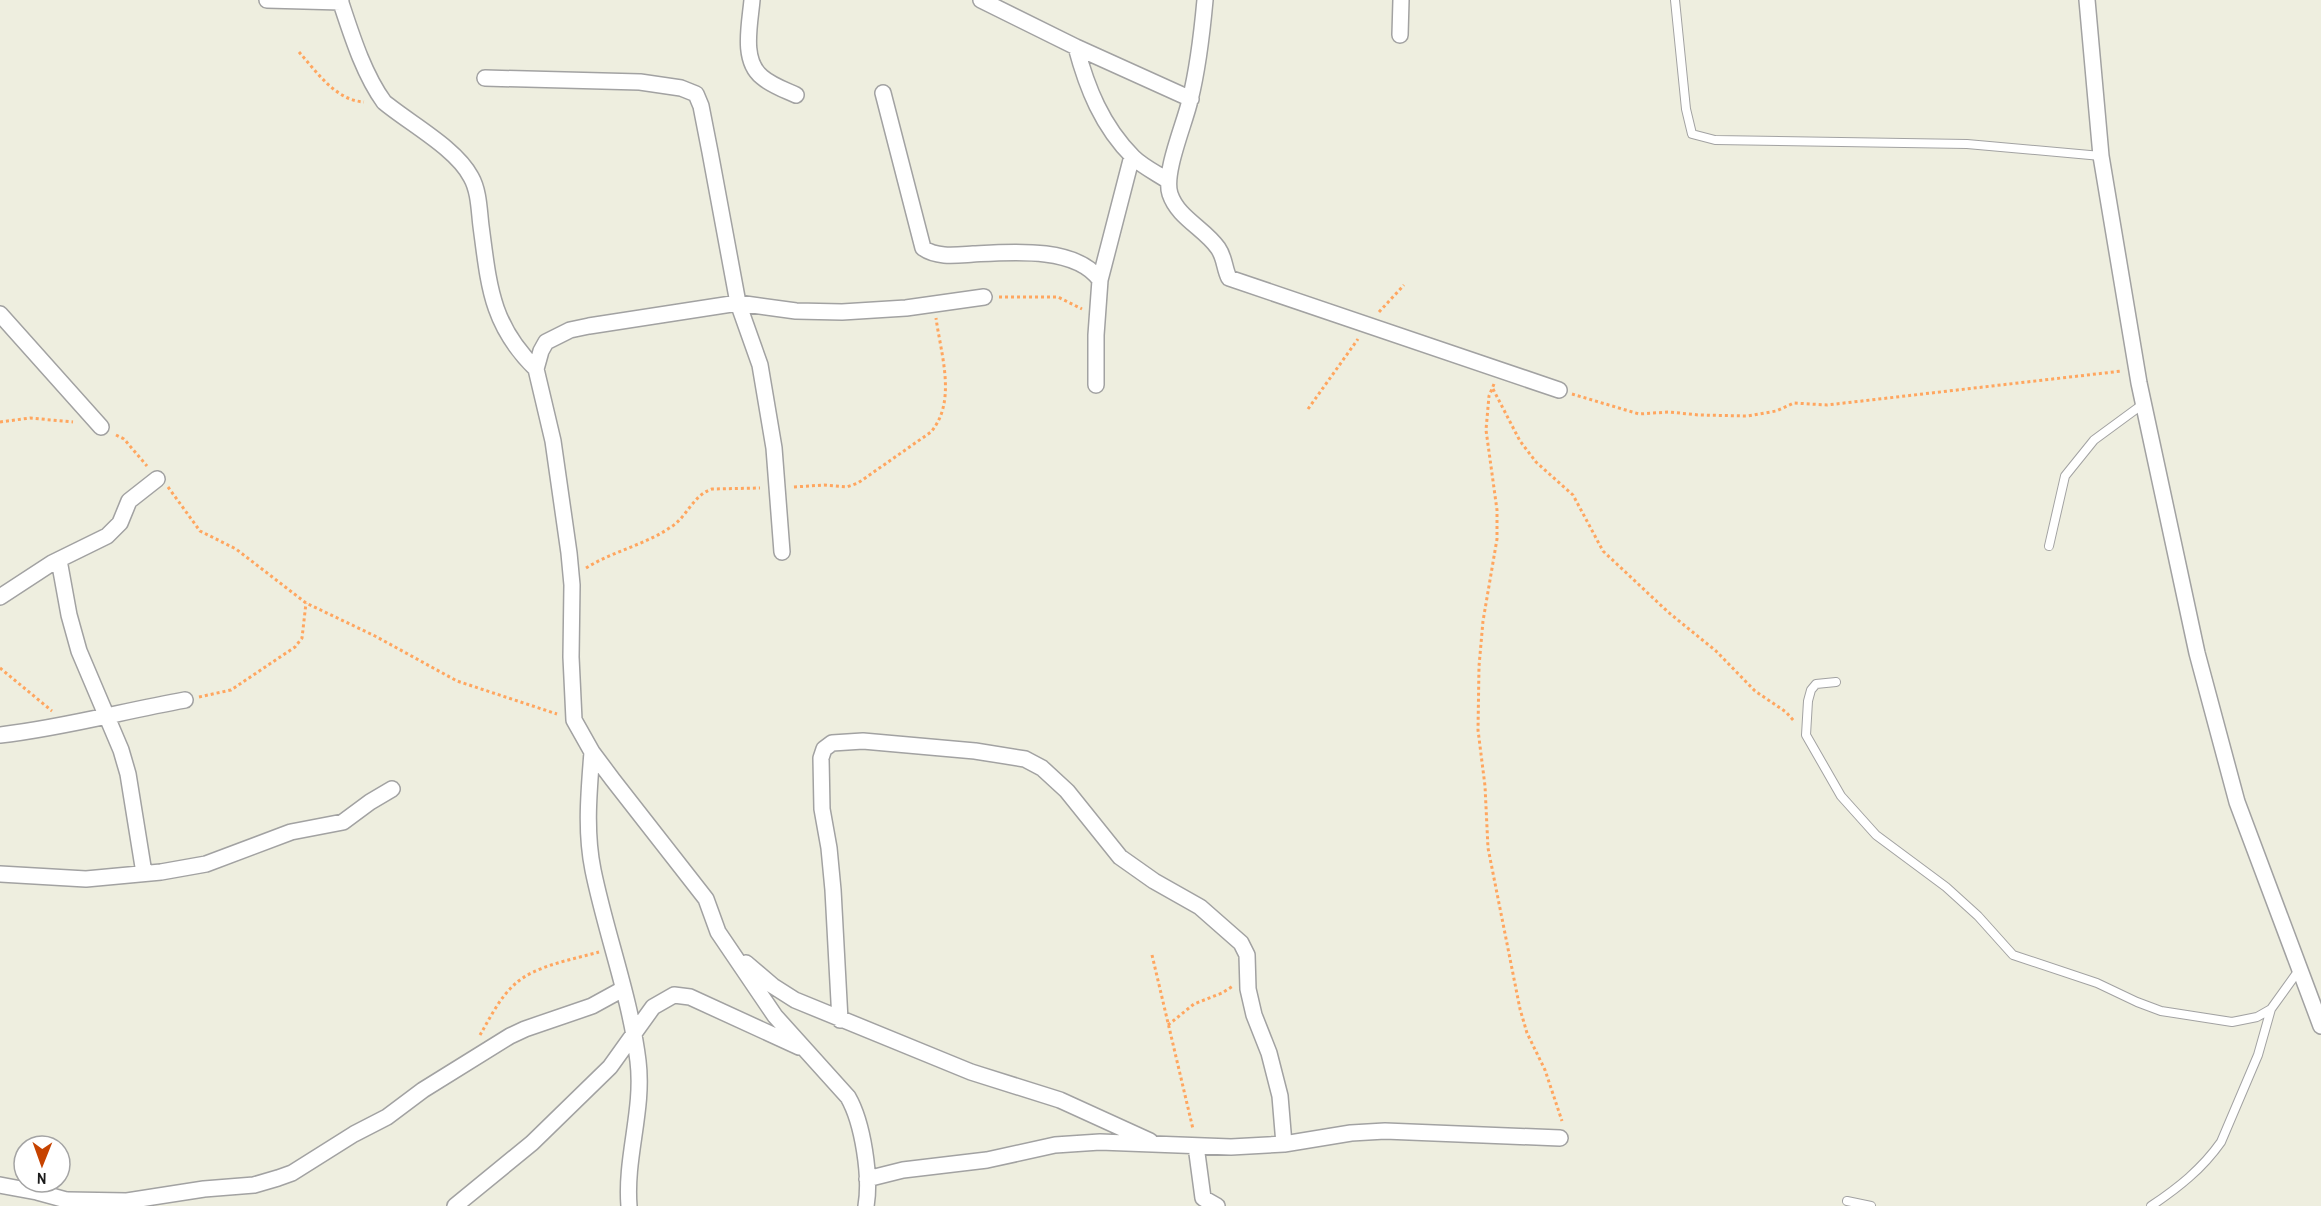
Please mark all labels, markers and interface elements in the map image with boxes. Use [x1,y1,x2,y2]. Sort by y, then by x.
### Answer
north arrow [12,1134,72,1194]
text: N [37,1168,47,1190]

